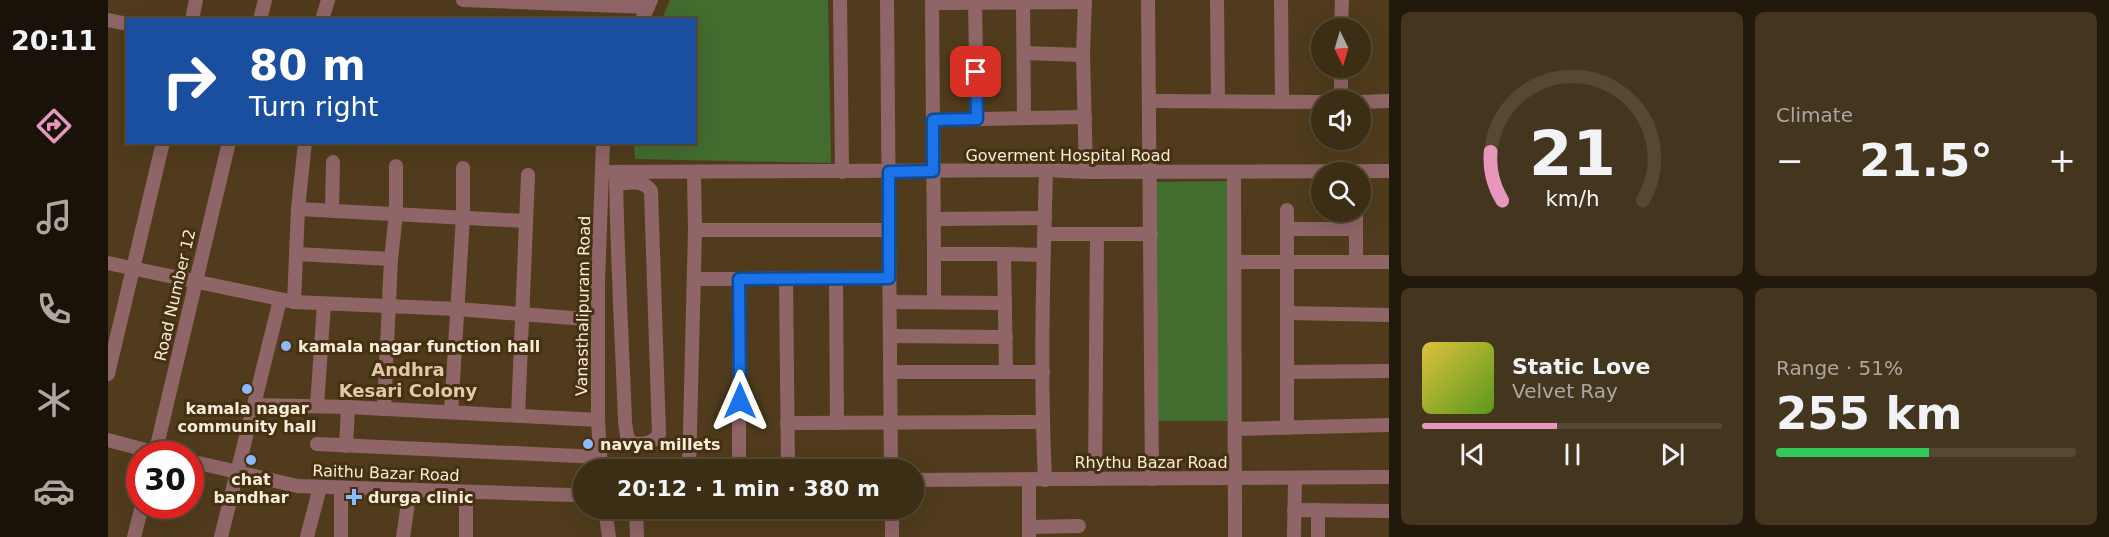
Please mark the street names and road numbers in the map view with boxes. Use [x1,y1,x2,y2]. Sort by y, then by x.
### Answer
street label: Goverment Hospital Road [965,146,1171,165]
street label: Vanasthalipuram Road [572,216,594,396]
street label: Road Number 12 [151,227,199,363]
street label: Rhythu Bazar Road [1074,453,1228,472]
street label: Raithu Bazar Road [312,461,460,485]

